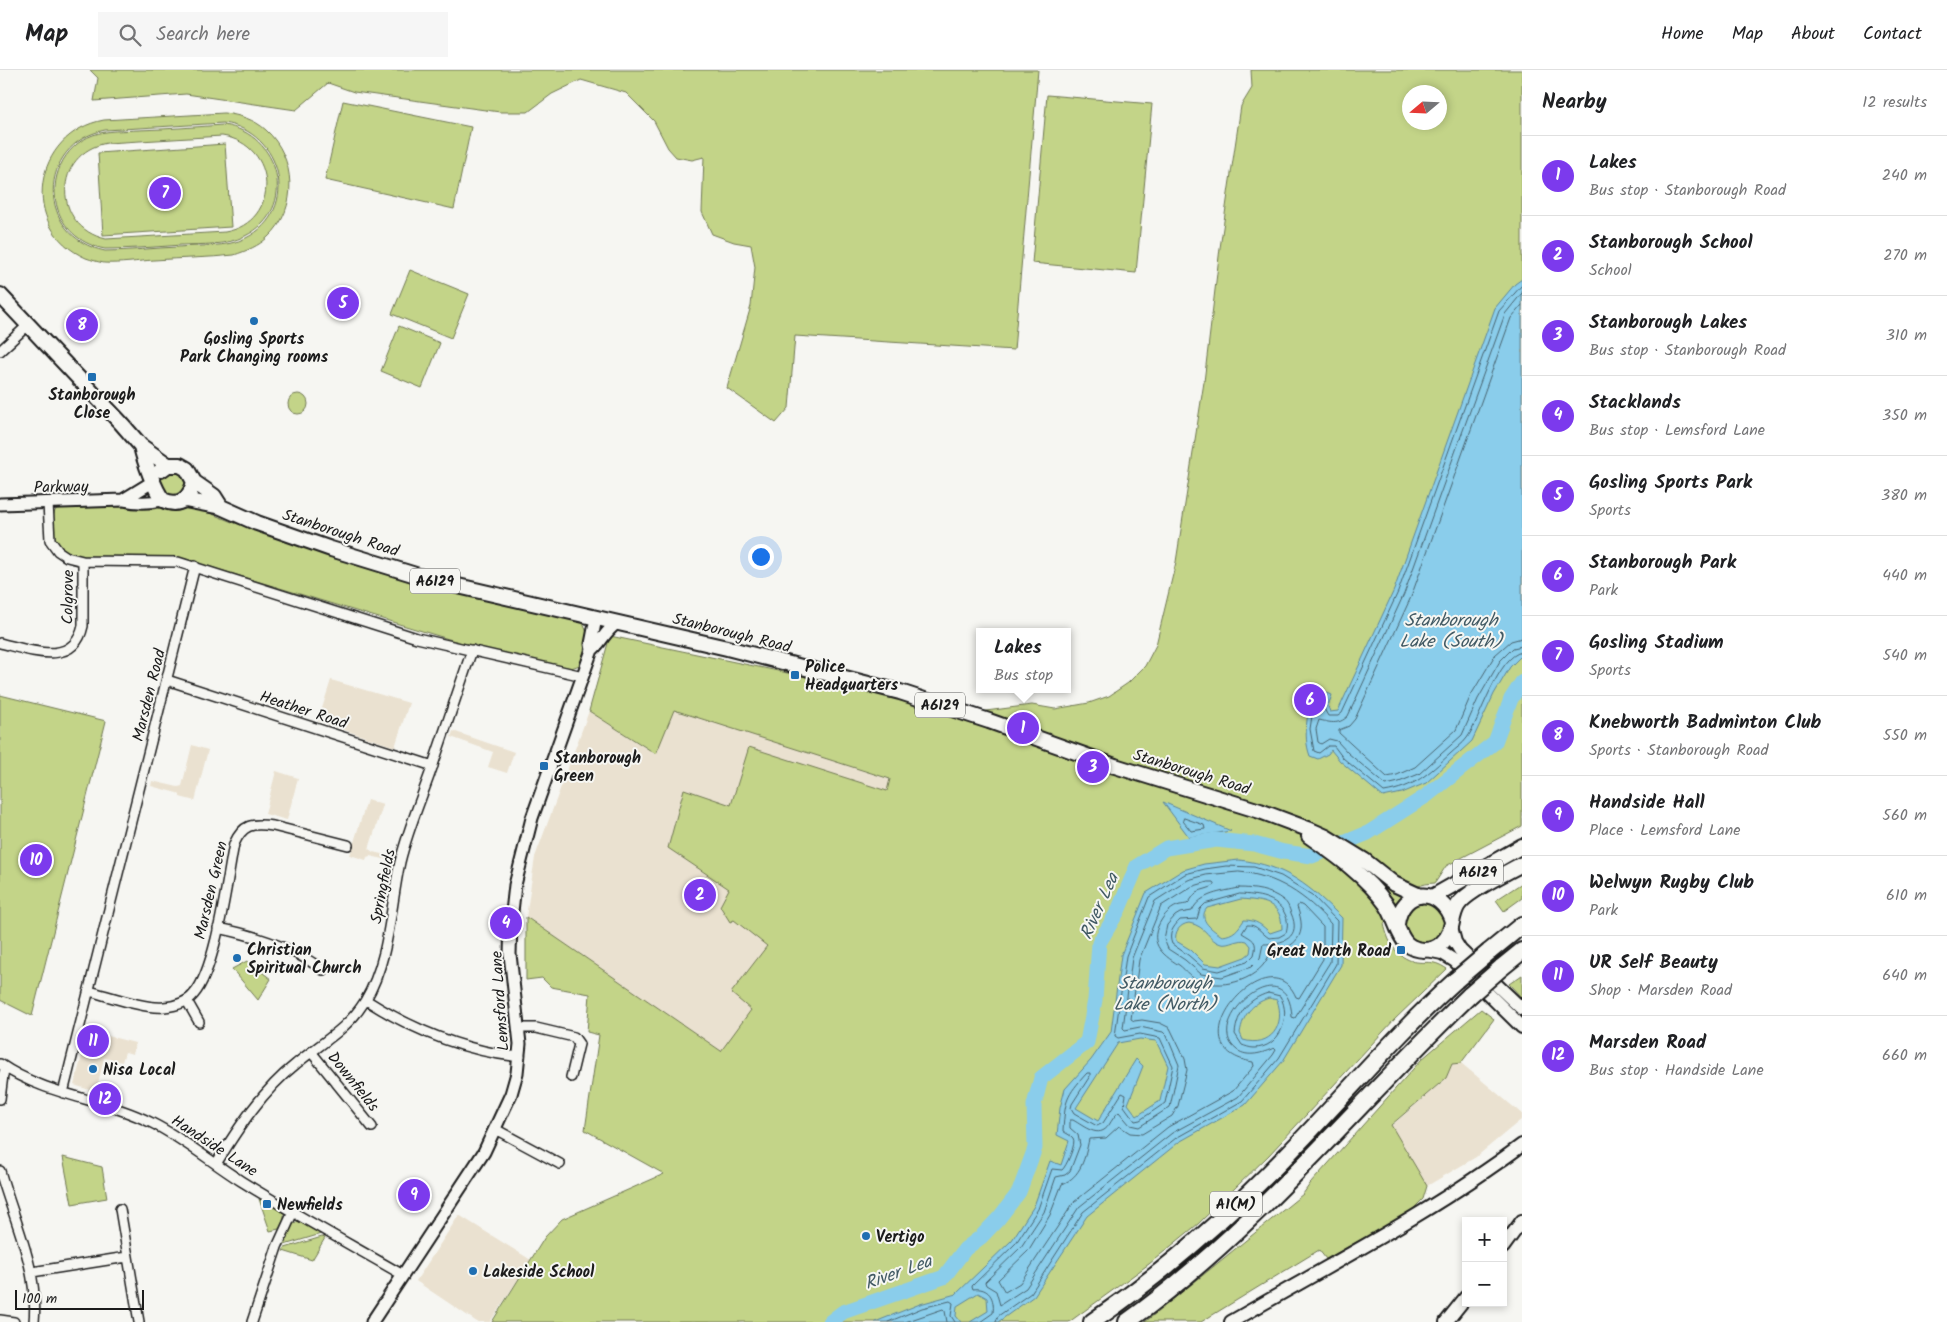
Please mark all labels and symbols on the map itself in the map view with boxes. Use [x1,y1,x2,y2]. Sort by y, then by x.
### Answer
north arrow [1402,85,1447,130]
pin: 7 [149,174,181,212]
pin: 5 [327,284,359,322]
pin: 8 [66,306,98,344]
marker: Gosling Sports Park Changing rooms [248,315,260,327]
place label: Gosling Sports Park Changing rooms [180,327,329,370]
marker: Stanborough Close [86,371,98,383]
place label: Stanborough Close [48,383,136,426]
street label: Parkway [33,475,89,500]
street label: Stanborough Road [279,503,403,564]
your location [748,544,774,570]
road number: A6129 [410,568,460,594]
street label: Colgrove [56,569,81,625]
street label: Stanborough Road [670,607,794,660]
water label: Stanborough Lake (South) [1400,607,1504,657]
street label: Marsden Road [126,646,173,744]
place label: Police Headquarters [805,655,899,698]
marker: Police Headquarters [789,669,801,681]
pin: 6 [1294,681,1326,719]
street label: Heather Road [256,684,352,737]
road number: A6129 [915,692,965,718]
pin: 1 [1007,709,1039,747]
street label: Stanborough Road [1130,743,1254,802]
place label: Stanborough Green [554,746,641,789]
pin: 3 [1077,748,1109,786]
marker: Stanborough Green [538,760,550,772]
street label: Marsden Green [188,839,235,942]
pin: 10 [20,841,52,879]
street label: Springfields [364,847,403,926]
road number: A6129 [1453,860,1503,884]
water label: River Lea [1073,867,1128,945]
pin: 2 [684,876,716,914]
pin: 4 [490,904,522,942]
place label: Christian Spiritual Church [247,938,361,981]
place label: Great North Road [1267,939,1391,964]
marker: Great North Road [1395,944,1407,956]
street label: Lemsford Lane [485,950,516,1052]
marker: Christian Spiritual Church [231,952,243,964]
water label: Stanborough Lake (North) [1114,970,1218,1020]
pin: 11 [77,1022,109,1060]
street label: Downfields [321,1046,385,1118]
place label: Nisa Local [103,1058,176,1083]
marker: Nisa Local [87,1063,99,1075]
pin: 12 [89,1080,121,1118]
street label: Handside Lane [166,1109,262,1184]
pin: 9 [398,1176,430,1214]
road number: A1(M) [1210,1192,1262,1216]
place label: Newfields [277,1193,343,1218]
marker: Newfields [261,1198,273,1210]
place label: Vertigo [876,1225,924,1250]
marker: Vertigo [860,1230,872,1242]
water label: River Lea [861,1247,938,1299]
place label: Lakeside School [483,1260,595,1285]
marker: Lakeside School [467,1265,479,1277]
scale bar [15,1287,144,1310]

